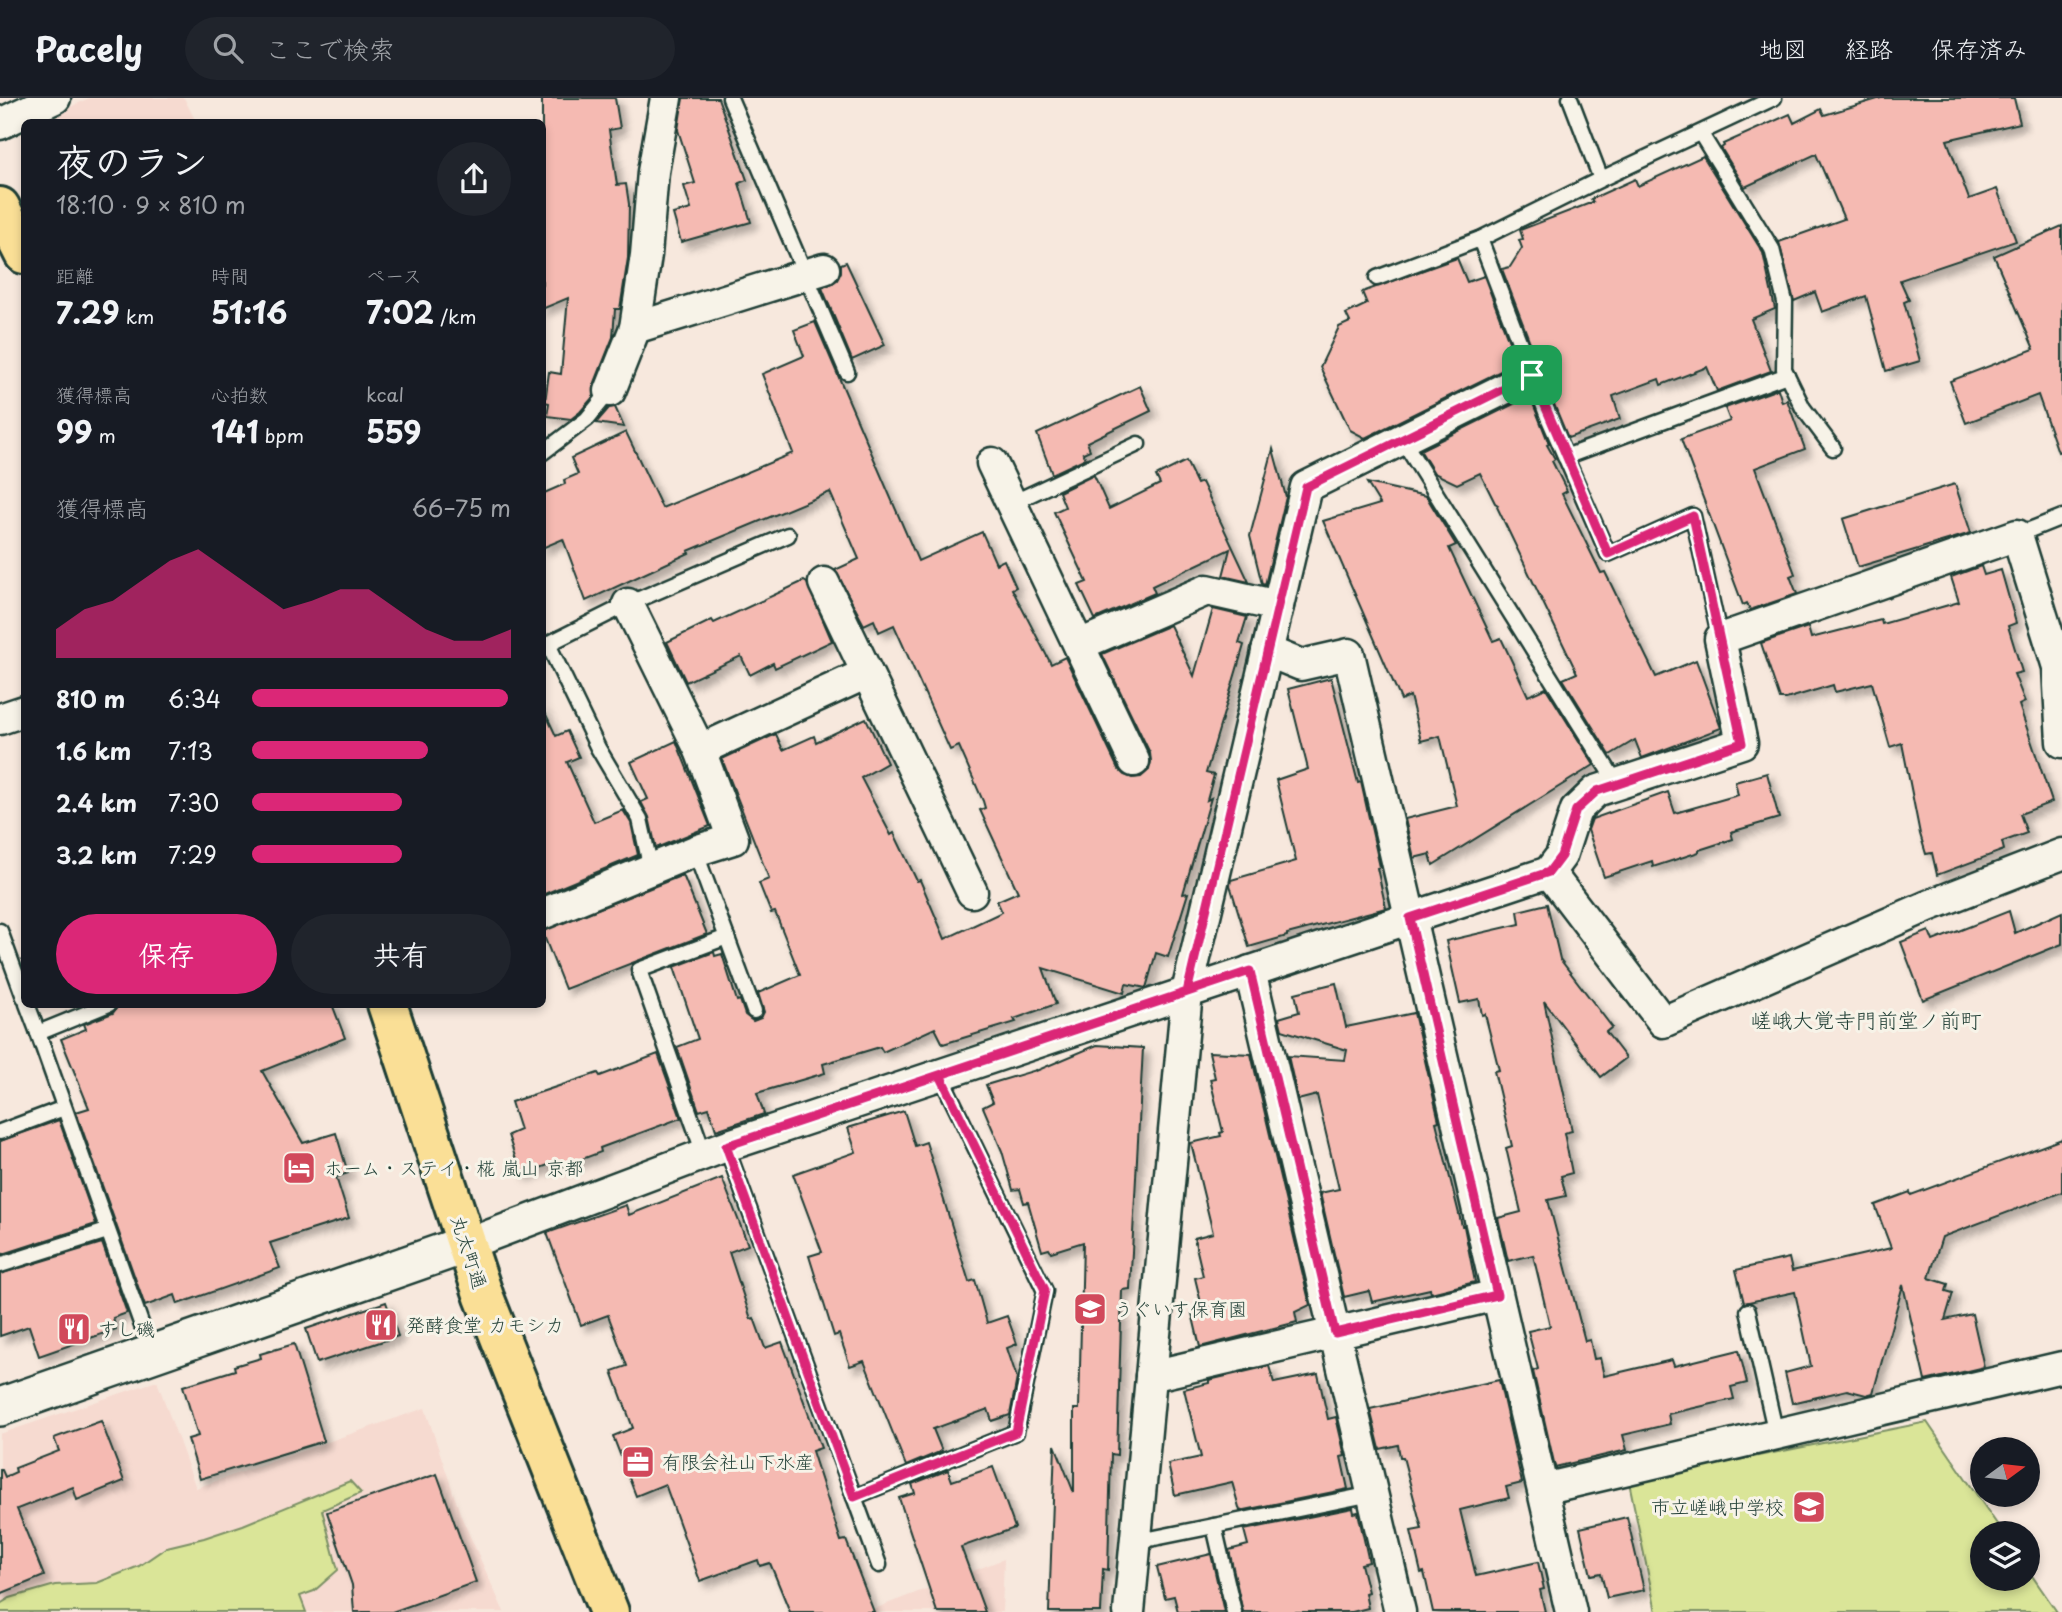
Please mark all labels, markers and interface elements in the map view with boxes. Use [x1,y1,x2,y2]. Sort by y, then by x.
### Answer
search box [185,17,675,80]
text: Pacely [35,23,143,73]
icon: search [209,29,247,67]
text: ここで検索 [265,29,395,68]
text: 地図 [1759,30,1807,66]
text: 経路 [1845,30,1893,66]
text: 保存済み [1931,30,2027,66]
text: 夜のラン [56,132,208,189]
button: share [437,142,511,216]
text: 18:10 · 9 × 810 m [56,187,246,222]
text: 距離 [56,261,94,289]
text: 時間 [211,261,249,289]
text: ペース [366,261,422,289]
text: 7.29 [56,289,120,334]
text: 51:16 [211,289,287,334]
text: 7:02 [366,289,434,334]
text: km [120,302,154,330]
text: /km [434,302,477,330]
pin [1502,345,1562,405]
icon: arrive [1513,356,1551,394]
text: 獲得標高 [56,380,132,408]
text: 心拍数 [211,380,268,408]
text: kcal [366,380,404,408]
text: 99 [56,408,92,453]
text: 141 [211,408,259,453]
text: 559 [366,408,421,453]
text: m [92,421,116,449]
text: bpm [259,421,304,449]
text: 獲得標高 [56,490,148,525]
text: 66–75 m [412,490,511,525]
text: 810 m [56,681,125,716]
text: 6:34 [168,681,221,716]
text: 1.6 km [56,733,131,768]
text: 7:13 [168,733,213,768]
text: 2.4 km [56,785,137,820]
text: 7:30 [168,785,219,820]
text: 3.2 km [56,837,137,872]
text: 7:29 [168,837,217,872]
button: 保存 [56,914,277,994]
button: 共有 [291,914,511,994]
district label: 嵯峨大覚寺門前堂ノ前町 [1751,1003,1982,1035]
hotel icon: ホーム・ステイ・椛 嵐山 京都 [280,1149,318,1187]
place label: ホーム・ステイ・椛 嵐山 京都 [324,1153,584,1181]
street label: 丸太町通 [445,1211,495,1292]
school or university icon: うぐいす保育園 [1071,1290,1109,1328]
place label: うぐいす保育園 [1114,1294,1247,1322]
restaurant icon: 発酵食堂 カモシカ [362,1306,400,1344]
restaurant icon: すし磯 [55,1310,93,1348]
place label: 発酵食堂 カモシカ [406,1310,564,1338]
place label: すし磯 [98,1314,155,1342]
north arrow [1970,1437,2040,1507]
map controls [1970,1437,2040,1591]
office icon: 有限会社山下水産 [619,1443,657,1481]
place label: 有限会社山下水産 [662,1447,814,1475]
school or university icon: 市立嵯峨中学校 [1790,1488,1828,1526]
place label: 市立嵯峨中学校 [1651,1492,1784,1520]
button: layers [1970,1521,2040,1591]

